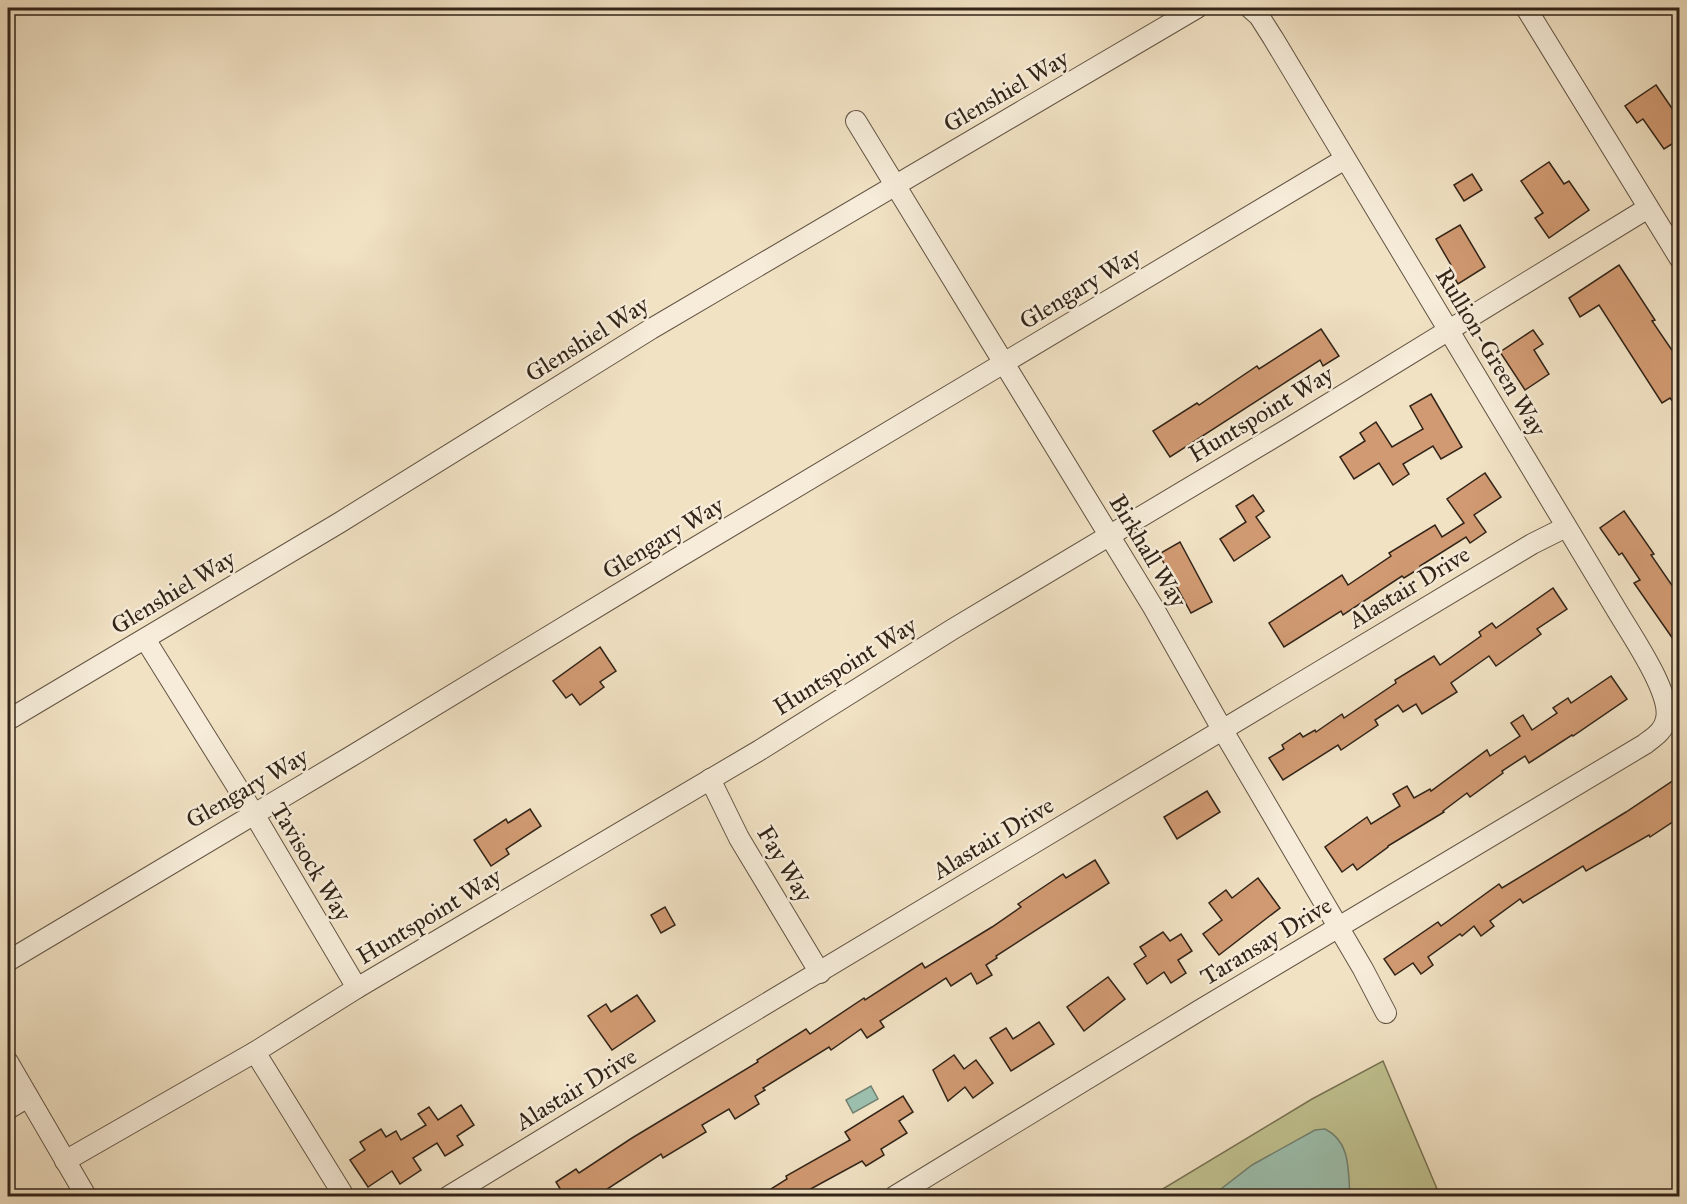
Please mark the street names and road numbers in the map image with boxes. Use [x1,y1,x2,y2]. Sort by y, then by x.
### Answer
street label: Glenshiel Way [938,43,1075,139]
street label: Glengary Way [1014,240,1147,336]
street label: Rullion-Green Way [1429,262,1553,442]
street label: Glenshiel Way [520,289,655,389]
street label: Huntspoint Way [1183,359,1339,469]
street label: Birkhall Way [1103,489,1194,614]
street label: Glengary Way [597,490,730,586]
street label: Alastair Drive [1342,539,1475,636]
street label: Glenshiel Way [105,543,241,641]
street label: Huntspoint Way [768,610,923,722]
street label: Glengary Way [180,741,314,835]
street label: Alastair Drive [926,790,1059,887]
street label: Tavisock Way [264,797,359,928]
street label: Fay Way [750,820,820,908]
street label: Huntspoint Way [351,861,507,971]
street label: Taransay Drive [1195,890,1337,992]
street label: Alastair Drive [509,1041,642,1138]

